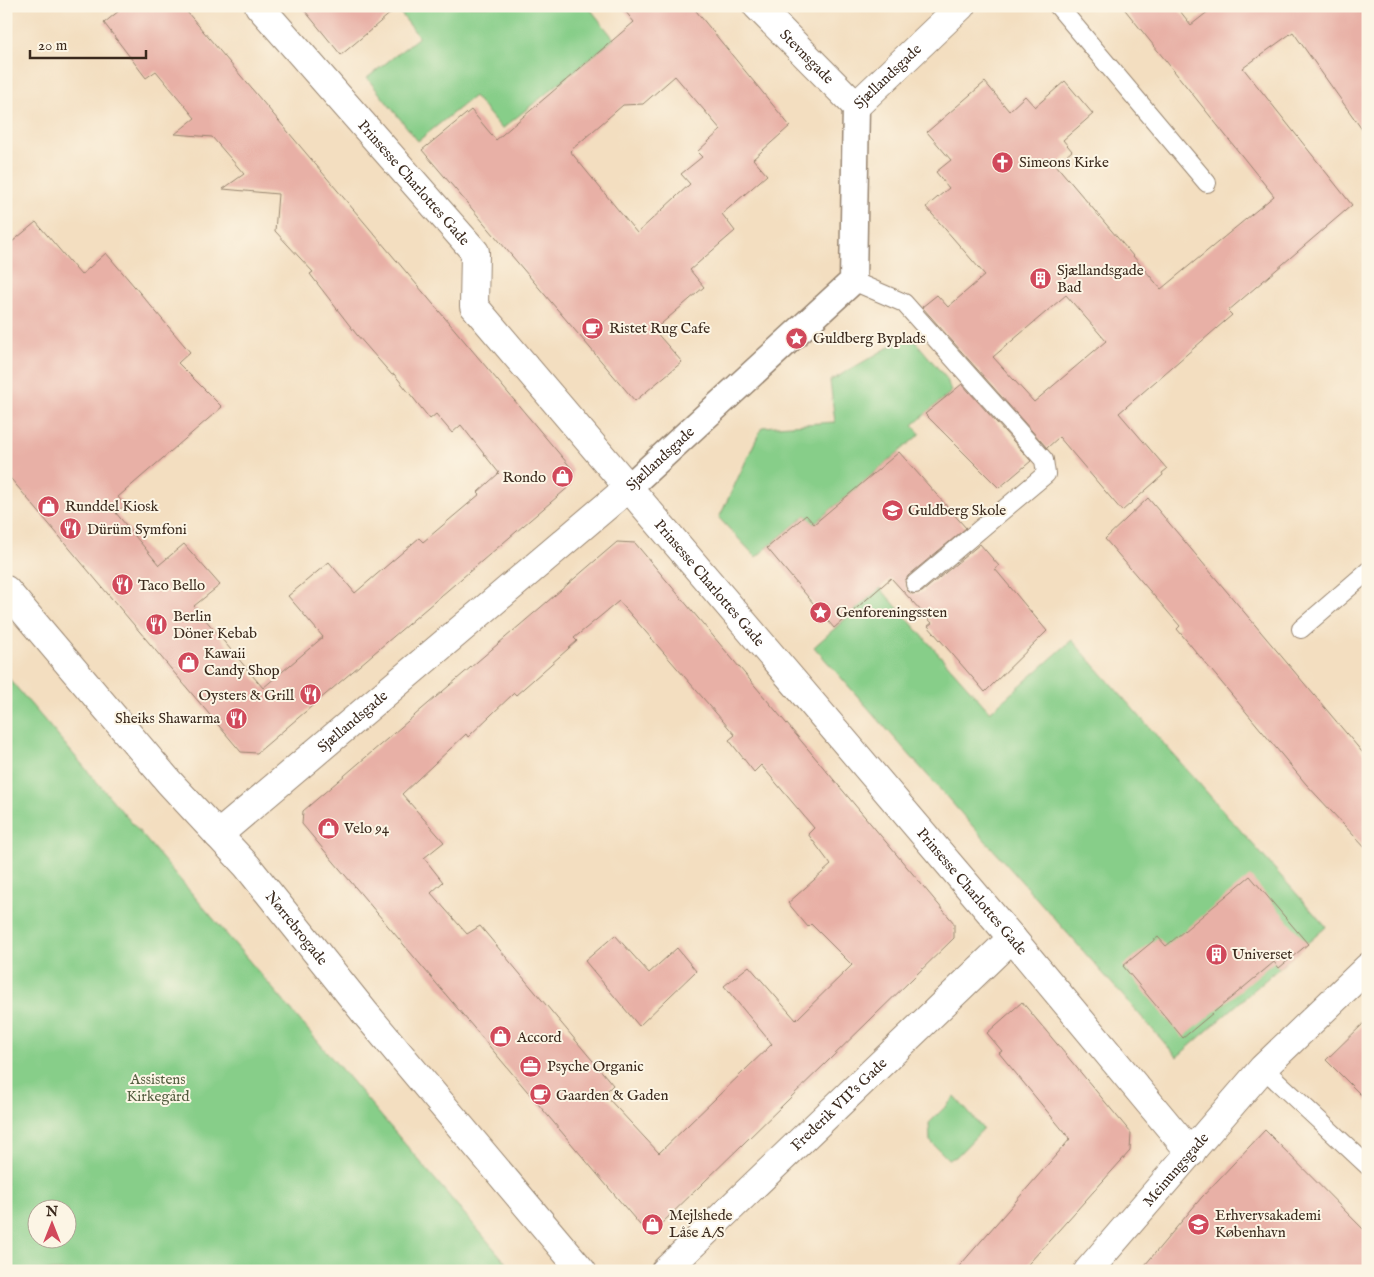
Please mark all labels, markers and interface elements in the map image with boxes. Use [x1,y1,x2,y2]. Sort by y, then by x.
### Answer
street label: Stevnsgade [775,26,838,88]
scale bar [30,28,146,60]
text: 20 m [38,36,68,55]
street label: Sjællandsgade [850,40,926,113]
street label: Prinsesse Charlottes Gade [353,116,474,250]
church icon: Simeons Kirke [991,150,1015,174]
place label: Simeons Kirke [1019,153,1109,172]
place label: Sjællandsgade Bad [1057,261,1144,297]
building icon: Sjællandsgade Bad [1029,267,1053,291]
cafe icon: Ristet Rug Cafe [581,316,605,340]
place label: Ristet Rug Cafe [609,319,710,338]
place icon: Guldberg Byplads [785,326,809,350]
place label: Guldberg Byplads [813,329,926,348]
street label: Sjællandsgade [622,423,699,495]
shop icon: Rondo [550,465,574,489]
place label: Rondo [503,468,546,487]
shop icon: Runddel Kiosk [37,494,61,518]
place label: Runddel Kiosk [65,497,160,516]
school or university icon: Guldberg Skole [880,498,904,522]
place label: Guldberg Skole [908,501,1006,520]
street label: Prinsesse Charlottes Gade [650,516,769,651]
restaurant icon: Dürüm Symfoni [59,517,83,541]
place label: Dürüm Symfoni [87,520,187,539]
restaurant icon: Taco Bello [110,573,134,597]
place label: Taco Bello [138,576,205,595]
place icon: Genforeningssten [808,600,832,624]
place label: Genforeningssten [836,603,947,622]
place label: Berlin Döner Kebab [173,607,257,643]
restaurant icon: Berlin Döner Kebab [145,613,169,637]
place label: Kawaii Candy Shop [204,644,280,680]
shop icon: Kawaii Candy Shop [176,650,200,674]
restaurant icon: Oysters & Grill [298,683,322,707]
place label: Oysters & Grill [199,686,295,705]
street label: Sjællandsgade [313,686,392,757]
restaurant icon: Sheiks Shawarma [224,706,248,730]
place label: Sheiks Shawarma [115,709,221,728]
shop icon: Velo 94 [316,816,340,840]
place label: Velo 94 [343,819,390,838]
street label: Prinsesse Charlottes Gade [912,824,1031,959]
street label: Nørrebrogade [261,887,332,969]
building icon: Universet [1204,942,1228,966]
place label: Universet [1232,945,1293,964]
shop icon: Accord [489,1025,513,1049]
place label: Accord [516,1028,563,1047]
office icon: Psyche Organic [519,1054,543,1078]
street label: Frederik VII's Gade [787,1054,891,1155]
place label: Psyche Organic [547,1057,644,1076]
park label: Assistens Kirkegård [126,1070,191,1106]
cafe icon: Gaarden & Gaden [528,1083,552,1107]
place label: Gaarden & Gaden [556,1086,668,1105]
street label: Meinungsgade [1139,1129,1213,1211]
north arrow [28,1200,78,1250]
text: N [45,1203,58,1221]
place label: Mejlshede Låse A/S [669,1206,733,1242]
place label: Erhvervsakademi København [1215,1206,1321,1242]
shop icon: Mejlshede Låse A/S [641,1212,665,1236]
school or university icon: Erhvervsakademi København [1187,1212,1211,1236]

